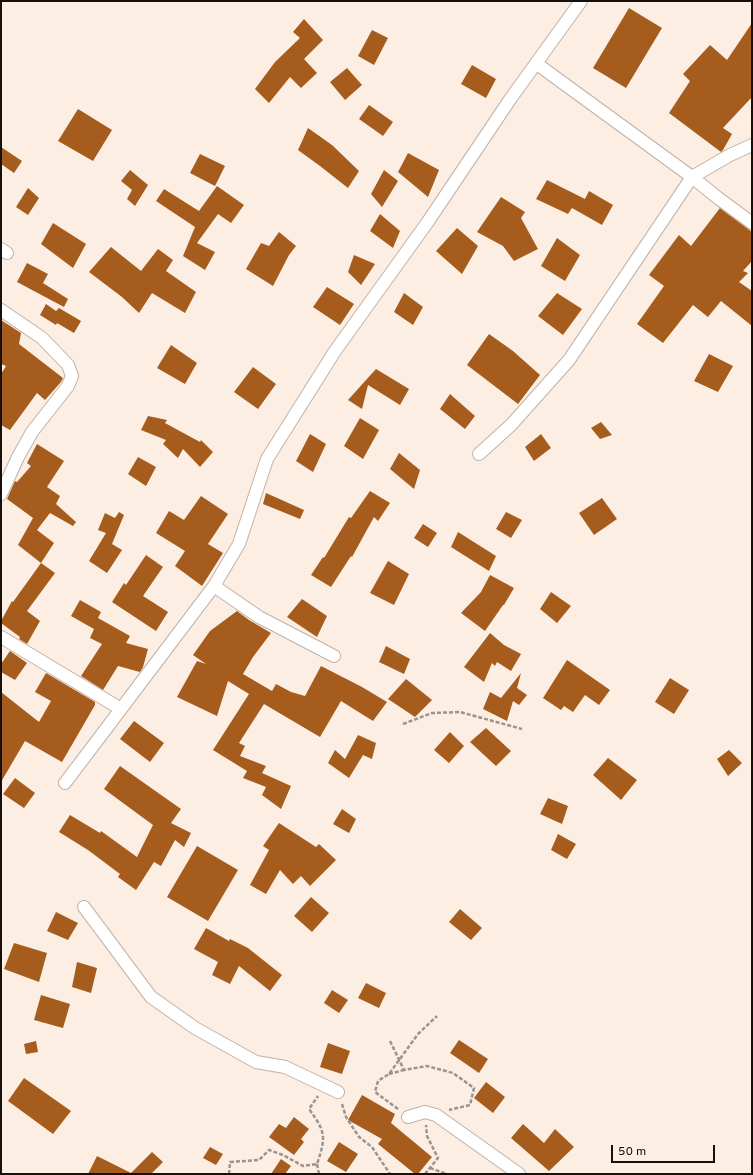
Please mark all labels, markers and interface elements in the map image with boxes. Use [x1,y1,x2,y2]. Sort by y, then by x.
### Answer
scale bar [613,1137,717,1163]
text: 50 m [618,1144,646,1160]

